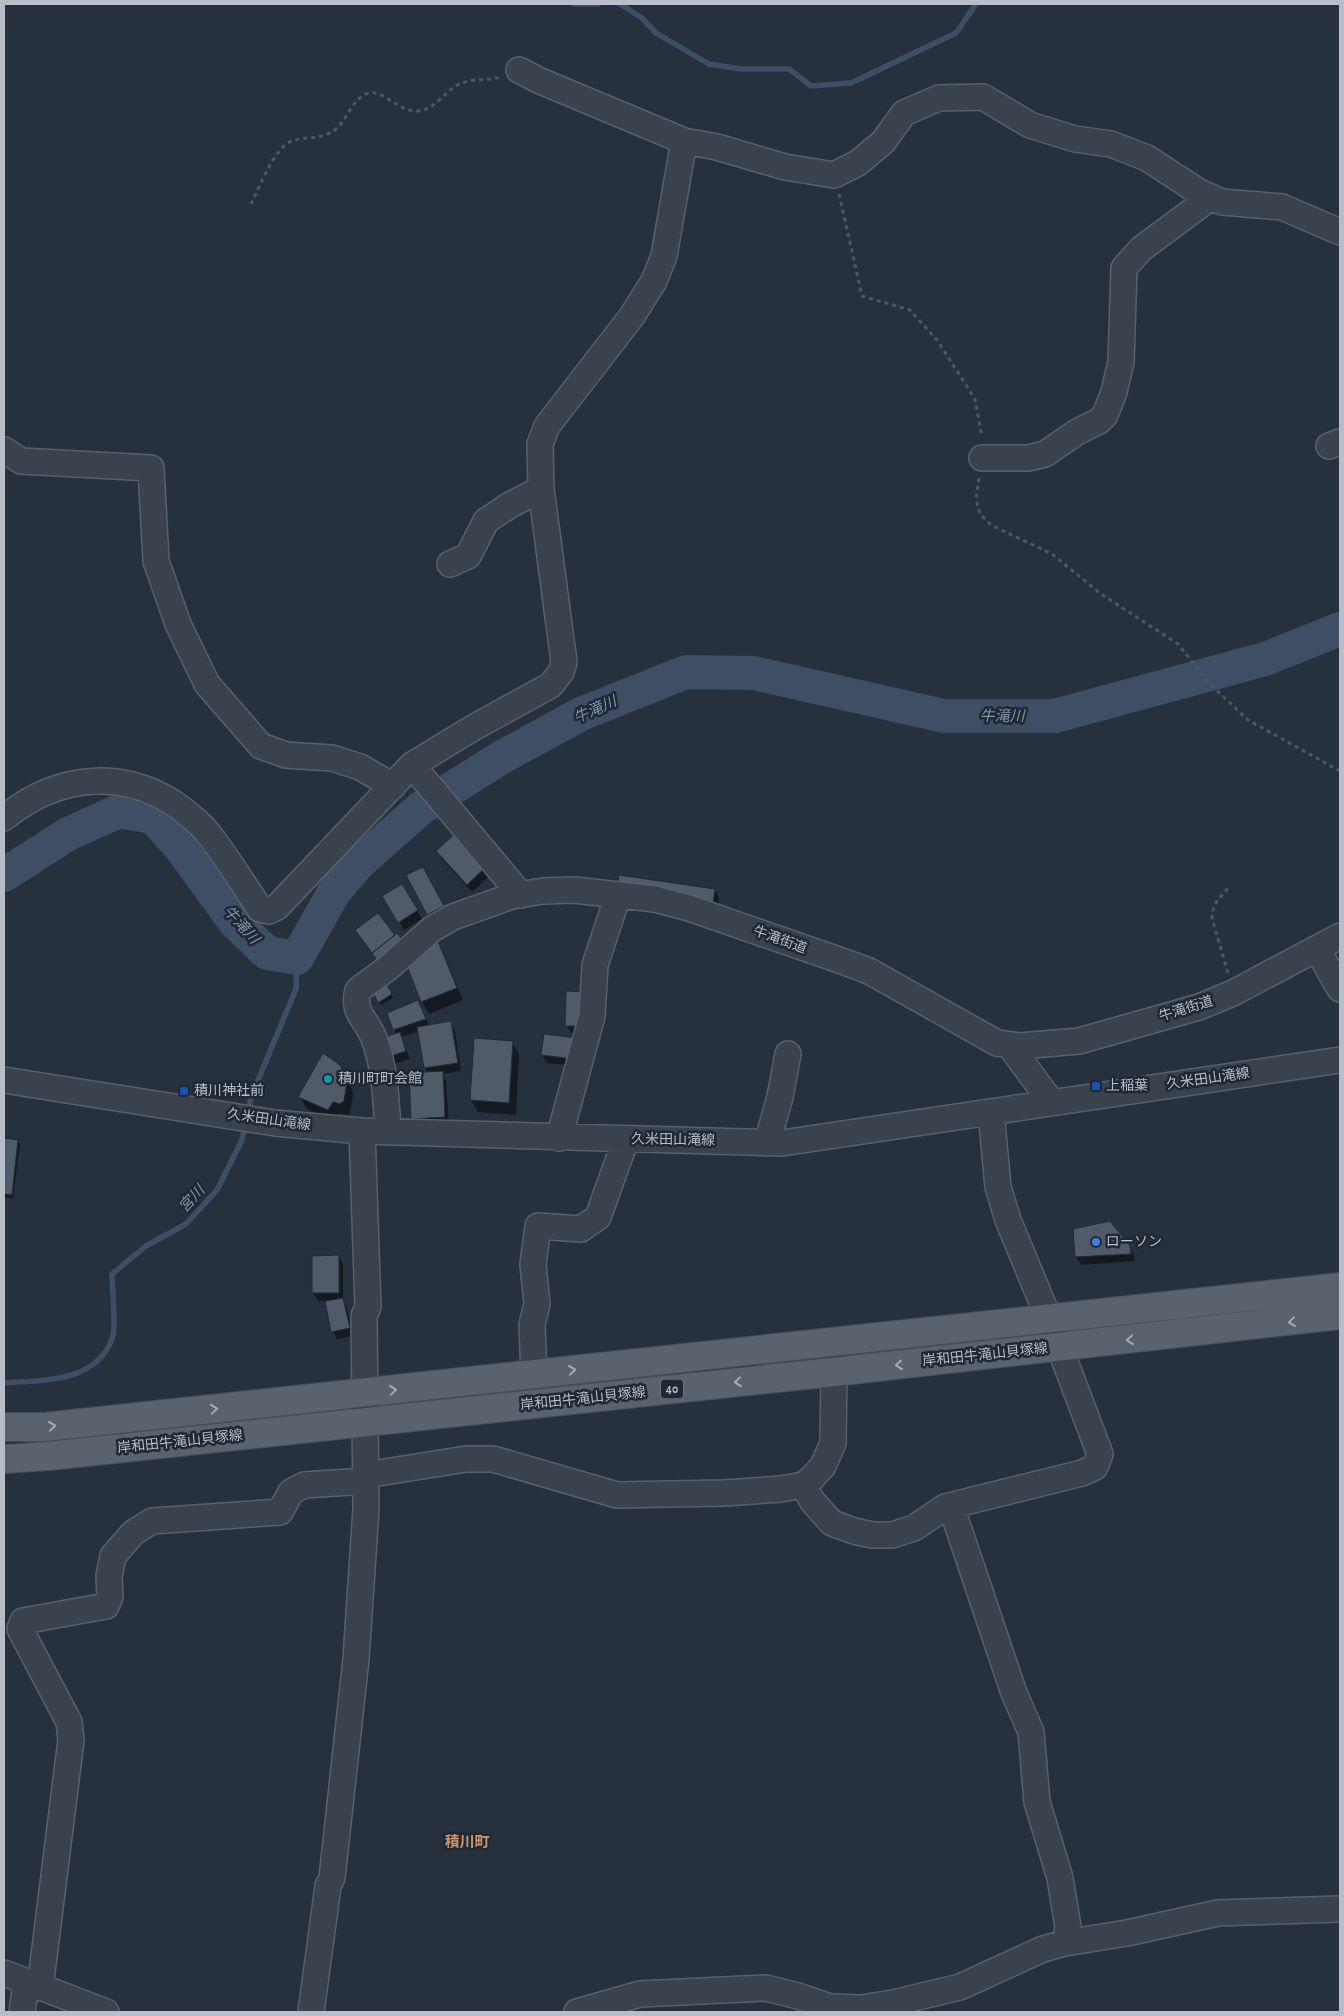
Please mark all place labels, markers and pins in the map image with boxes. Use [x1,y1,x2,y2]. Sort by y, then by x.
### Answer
place label: 積川町町会館 [338,1071,422,1086]
marker: 積川町町会館 [322,1073,334,1085]
place label: 上稲葉 [1106,1078,1148,1093]
marker: 上稲葉 [1090,1080,1102,1092]
place label: 積川神社前 [194,1082,264,1098]
marker: 積川神社前 [178,1085,190,1097]
place label: ローソン [1106,1235,1162,1249]
marker: ローソン [1090,1236,1102,1248]

